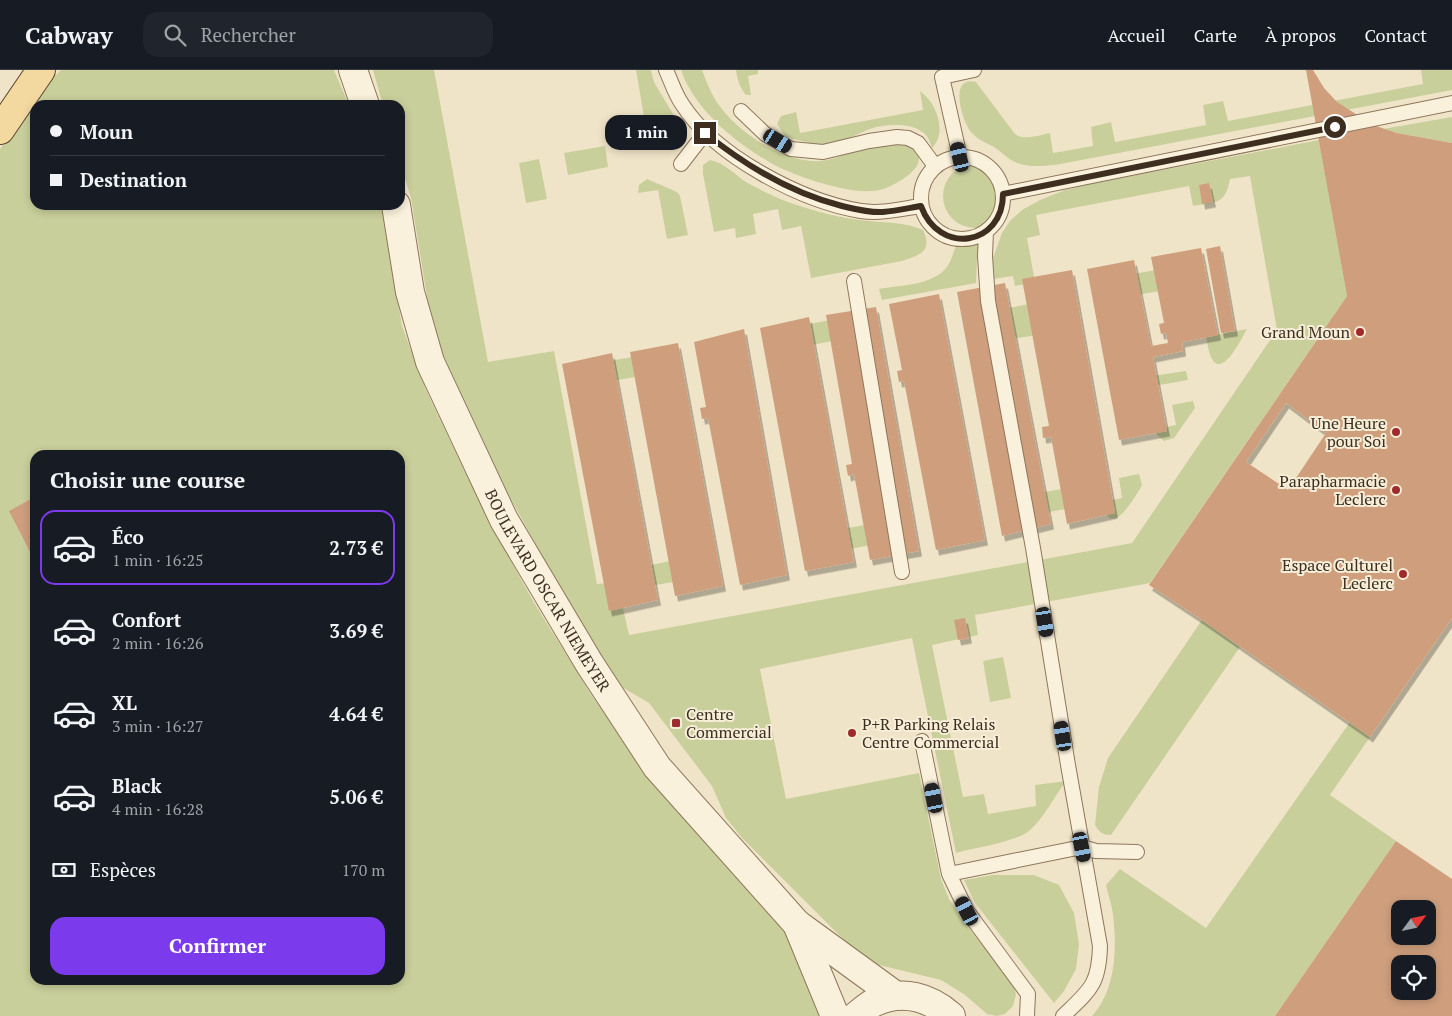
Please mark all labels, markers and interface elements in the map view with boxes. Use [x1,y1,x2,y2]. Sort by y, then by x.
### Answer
search box [143,12,493,57]
text: Cabway [25,19,113,51]
icon: search [161,21,189,49]
text: Rechercher [201,22,296,47]
text: Accueil [1107,23,1166,47]
text: Carte [1194,23,1237,47]
text: À propos [1265,23,1336,47]
text: Contact [1364,23,1427,47]
callout: 1 min [605,116,688,150]
route start [1324,116,1346,138]
text: Moun [80,119,133,144]
text: 1 min [624,121,668,143]
route end [694,122,716,144]
car [761,127,794,155]
car [949,141,970,173]
text: Destination [80,167,187,192]
place label: Grand Moun [1261,321,1350,343]
marker: Grand Moun [1354,326,1366,338]
place label: Une Heure pour Soi [1311,412,1386,452]
marker: Une Heure pour Soi [1390,426,1402,438]
text: Choisir une course [50,465,245,494]
place label: Parapharmacie Leclerc [1279,470,1386,510]
marker: Parapharmacie Leclerc [1390,484,1402,496]
street label: BOULEVARD OSCAR NIEMEYER [480,485,616,696]
text: Éco [112,524,144,549]
icon: car [52,525,97,570]
text: 2.73 € [329,535,383,560]
text: 1 min · 16:25 [112,549,204,571]
place label: Espace Culturel Leclerc [1282,554,1393,594]
marker: Espace Culturel Leclerc [1397,568,1409,580]
car [1035,606,1054,638]
text: Confort [112,607,181,632]
icon: car [52,608,97,653]
text: 3.69 € [329,618,383,643]
text: 2 min · 16:26 [112,632,204,654]
text: XL [112,690,137,715]
icon: car [52,691,97,736]
text: 4.64 € [329,701,383,726]
place label: Centre Commercial [686,703,772,743]
place label: P+R Parking Relais Centre Commercial [862,713,999,753]
text: 3 min · 16:27 [112,715,204,737]
marker: Centre Commercial [670,717,682,729]
car [1053,720,1072,752]
marker: P+R Parking Relais Centre Commercial [846,727,858,739]
text: Black [112,773,162,798]
icon: car [52,774,97,819]
car [923,782,944,814]
text: 5.06 € [329,784,383,809]
text: 4 min · 16:28 [112,798,204,820]
car [1071,831,1092,863]
icon: cash [50,856,78,884]
text: Espèces [90,857,156,882]
text: 170 m [342,859,385,881]
car [953,894,980,928]
north arrow [1391,900,1436,945]
map controls [1391,900,1436,1000]
button: Confirmer [50,917,385,975]
button: locate [1391,955,1436,1000]

